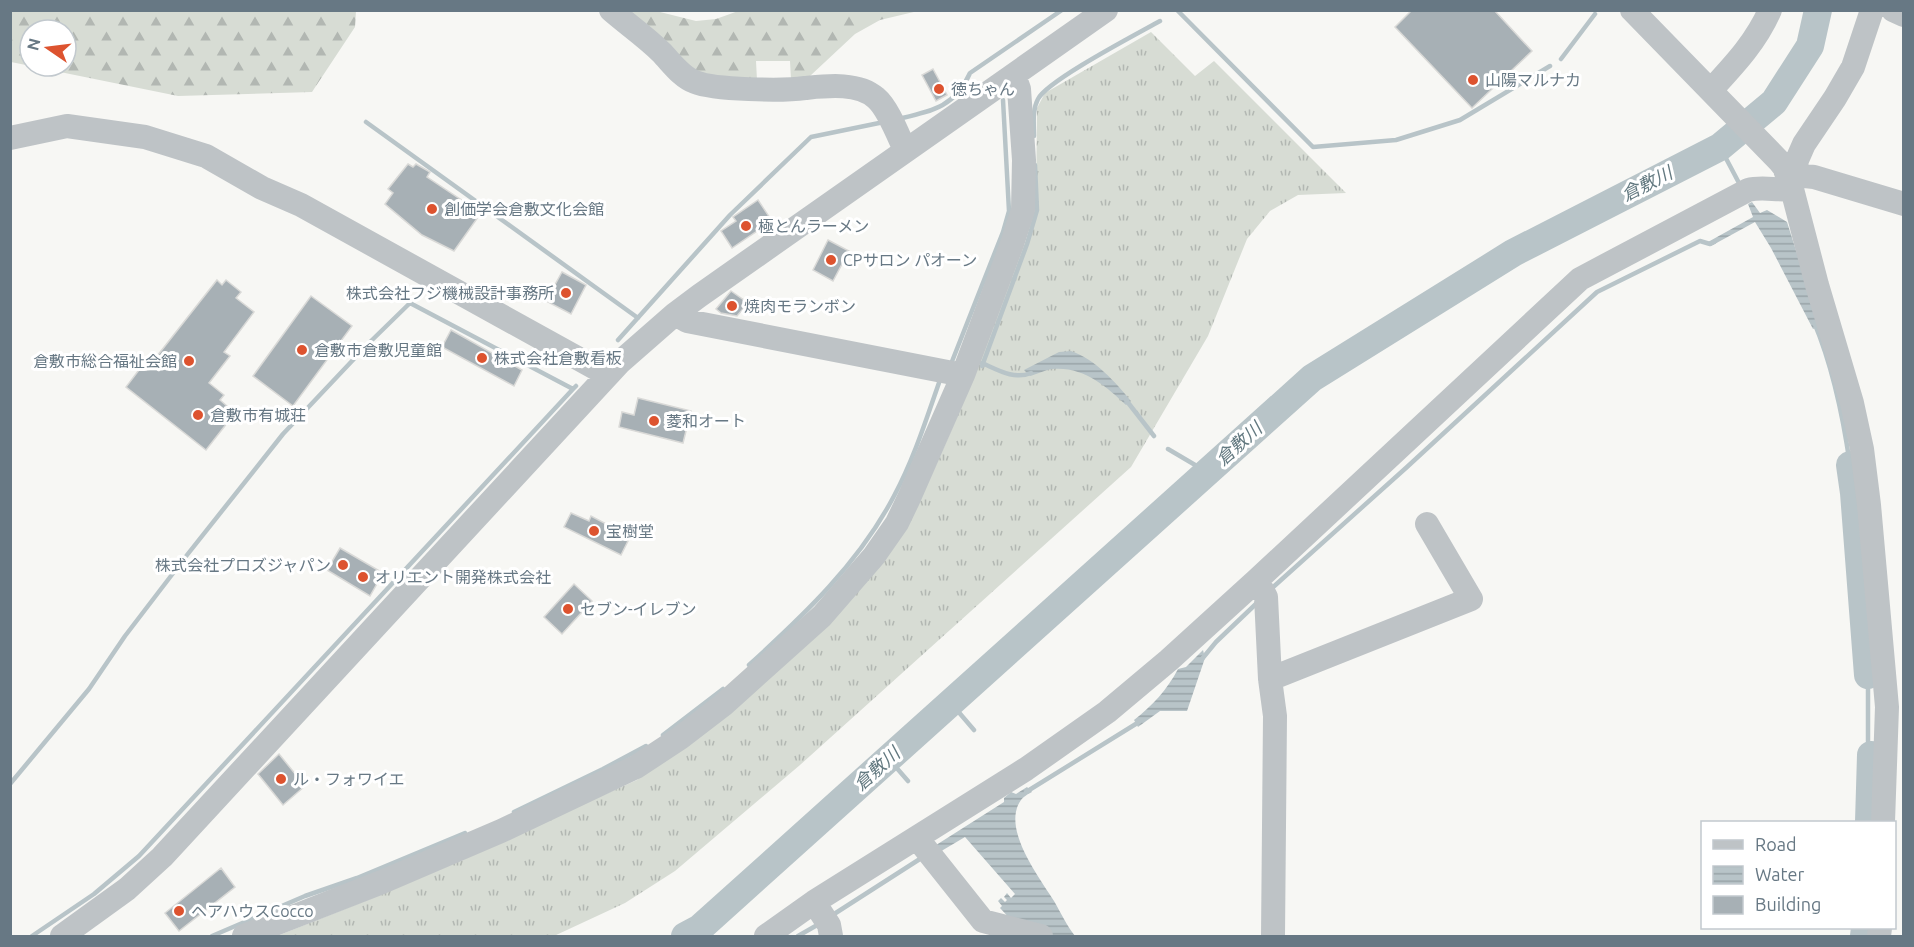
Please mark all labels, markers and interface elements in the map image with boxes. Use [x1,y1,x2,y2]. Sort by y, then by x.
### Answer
north arrow [18,18,78,78]
text: N [23,36,44,52]
place label: 山陽マルナカ [1485,71,1581,89]
marker: 山陽マルナカ [1466,73,1480,87]
place label: 徳ちゃん [951,80,1015,98]
marker: 徳ちゃん [932,82,946,96]
water label: 倉敷川 [1618,161,1677,204]
place label: 創価学会倉敷文化会館 [444,200,604,218]
marker: 創価学会倉敷文化会館 [425,202,439,216]
place label: 極とんラーメン [758,217,869,235]
marker: 極とんラーメン [739,219,753,233]
place label: CPサロン パオーン [843,251,977,269]
marker: CPサロン パオーン [824,253,838,267]
place label: 株式会社フジ機械設計事務所 [346,284,554,302]
marker: 株式会社フジ機械設計事務所 [559,286,573,300]
place label: 焼肉モランボン [744,297,856,315]
marker: 焼肉モランボン [725,299,739,313]
place label: 倉敷市倉敷児童館 [314,341,442,359]
marker: 倉敷市倉敷児童館 [295,343,309,357]
place label: 株式会社倉敷看板 [494,349,622,367]
marker: 株式会社倉敷看板 [475,351,489,365]
place label: 倉敷市総合福祉会館 [33,352,177,370]
marker: 倉敷市総合福祉会館 [182,354,196,368]
place label: 倉敷市有城荘 [210,406,306,424]
marker: 倉敷市有城荘 [191,408,205,422]
place label: 菱和オート [666,412,746,430]
marker: 菱和オート [647,414,661,428]
water label: 倉敷川 [1212,416,1267,469]
place label: 宝樹堂 [606,522,654,540]
marker: 宝樹堂 [587,524,601,538]
place label: 株式会社プロズジャパン [155,556,331,574]
marker: 株式会社プロズジャパン [336,558,350,572]
place label: オリエント開発株式会社 [375,568,551,586]
marker: オリエント開発株式会社 [356,570,370,584]
place label: セブン-イレブン [580,600,697,618]
marker: セブン-イレブン [561,602,575,616]
water label: 倉敷川 [850,741,905,794]
place label: ル・フォワイエ [293,770,405,788]
marker: ル・フォワイエ [274,772,288,786]
legend [1701,821,1896,929]
text: Road [1755,834,1797,854]
text: Water [1755,864,1805,884]
text: Building [1755,894,1821,914]
place label: ヘアハウスCocco [191,902,314,920]
marker: ヘアハウスCocco [172,904,186,918]

